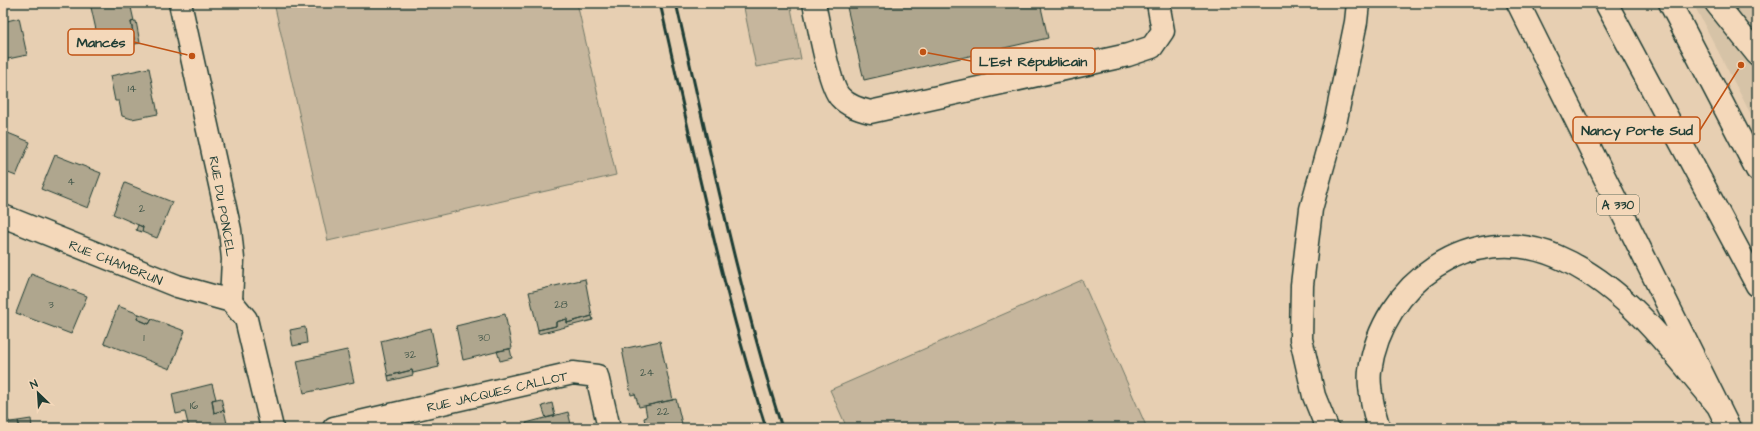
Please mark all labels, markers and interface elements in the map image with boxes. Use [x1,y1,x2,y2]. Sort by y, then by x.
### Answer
callout: Mancés [68,29,134,55]
text: Mancés [76,33,126,53]
callout: L'Est Républicain [971,48,1095,74]
text: L'Est Républicain [979,52,1087,72]
house number: 14 [128,81,137,96]
callout: Nancy Porte Sud [1573,117,1700,143]
text: Nancy Porte Sud [1581,121,1694,141]
street label: RUE DU PONCEL [204,155,240,258]
house number: 4 [67,174,75,189]
road number: A 330 [1597,195,1639,215]
house number: 2 [139,201,146,216]
street label: RUE CHAMBRUN [66,236,165,290]
house number: 3 [48,297,54,312]
house number: 28 [554,297,568,312]
house number: 1 [143,330,145,345]
house number: 30 [478,330,490,345]
house number: 32 [404,347,417,362]
house number: 24 [640,365,654,380]
street label: RUE JACQUES CALLOT [425,367,570,417]
north arrow [18,373,58,413]
text: N [28,376,40,393]
house number: 16 [190,398,198,413]
house number: 22 [657,404,670,419]

